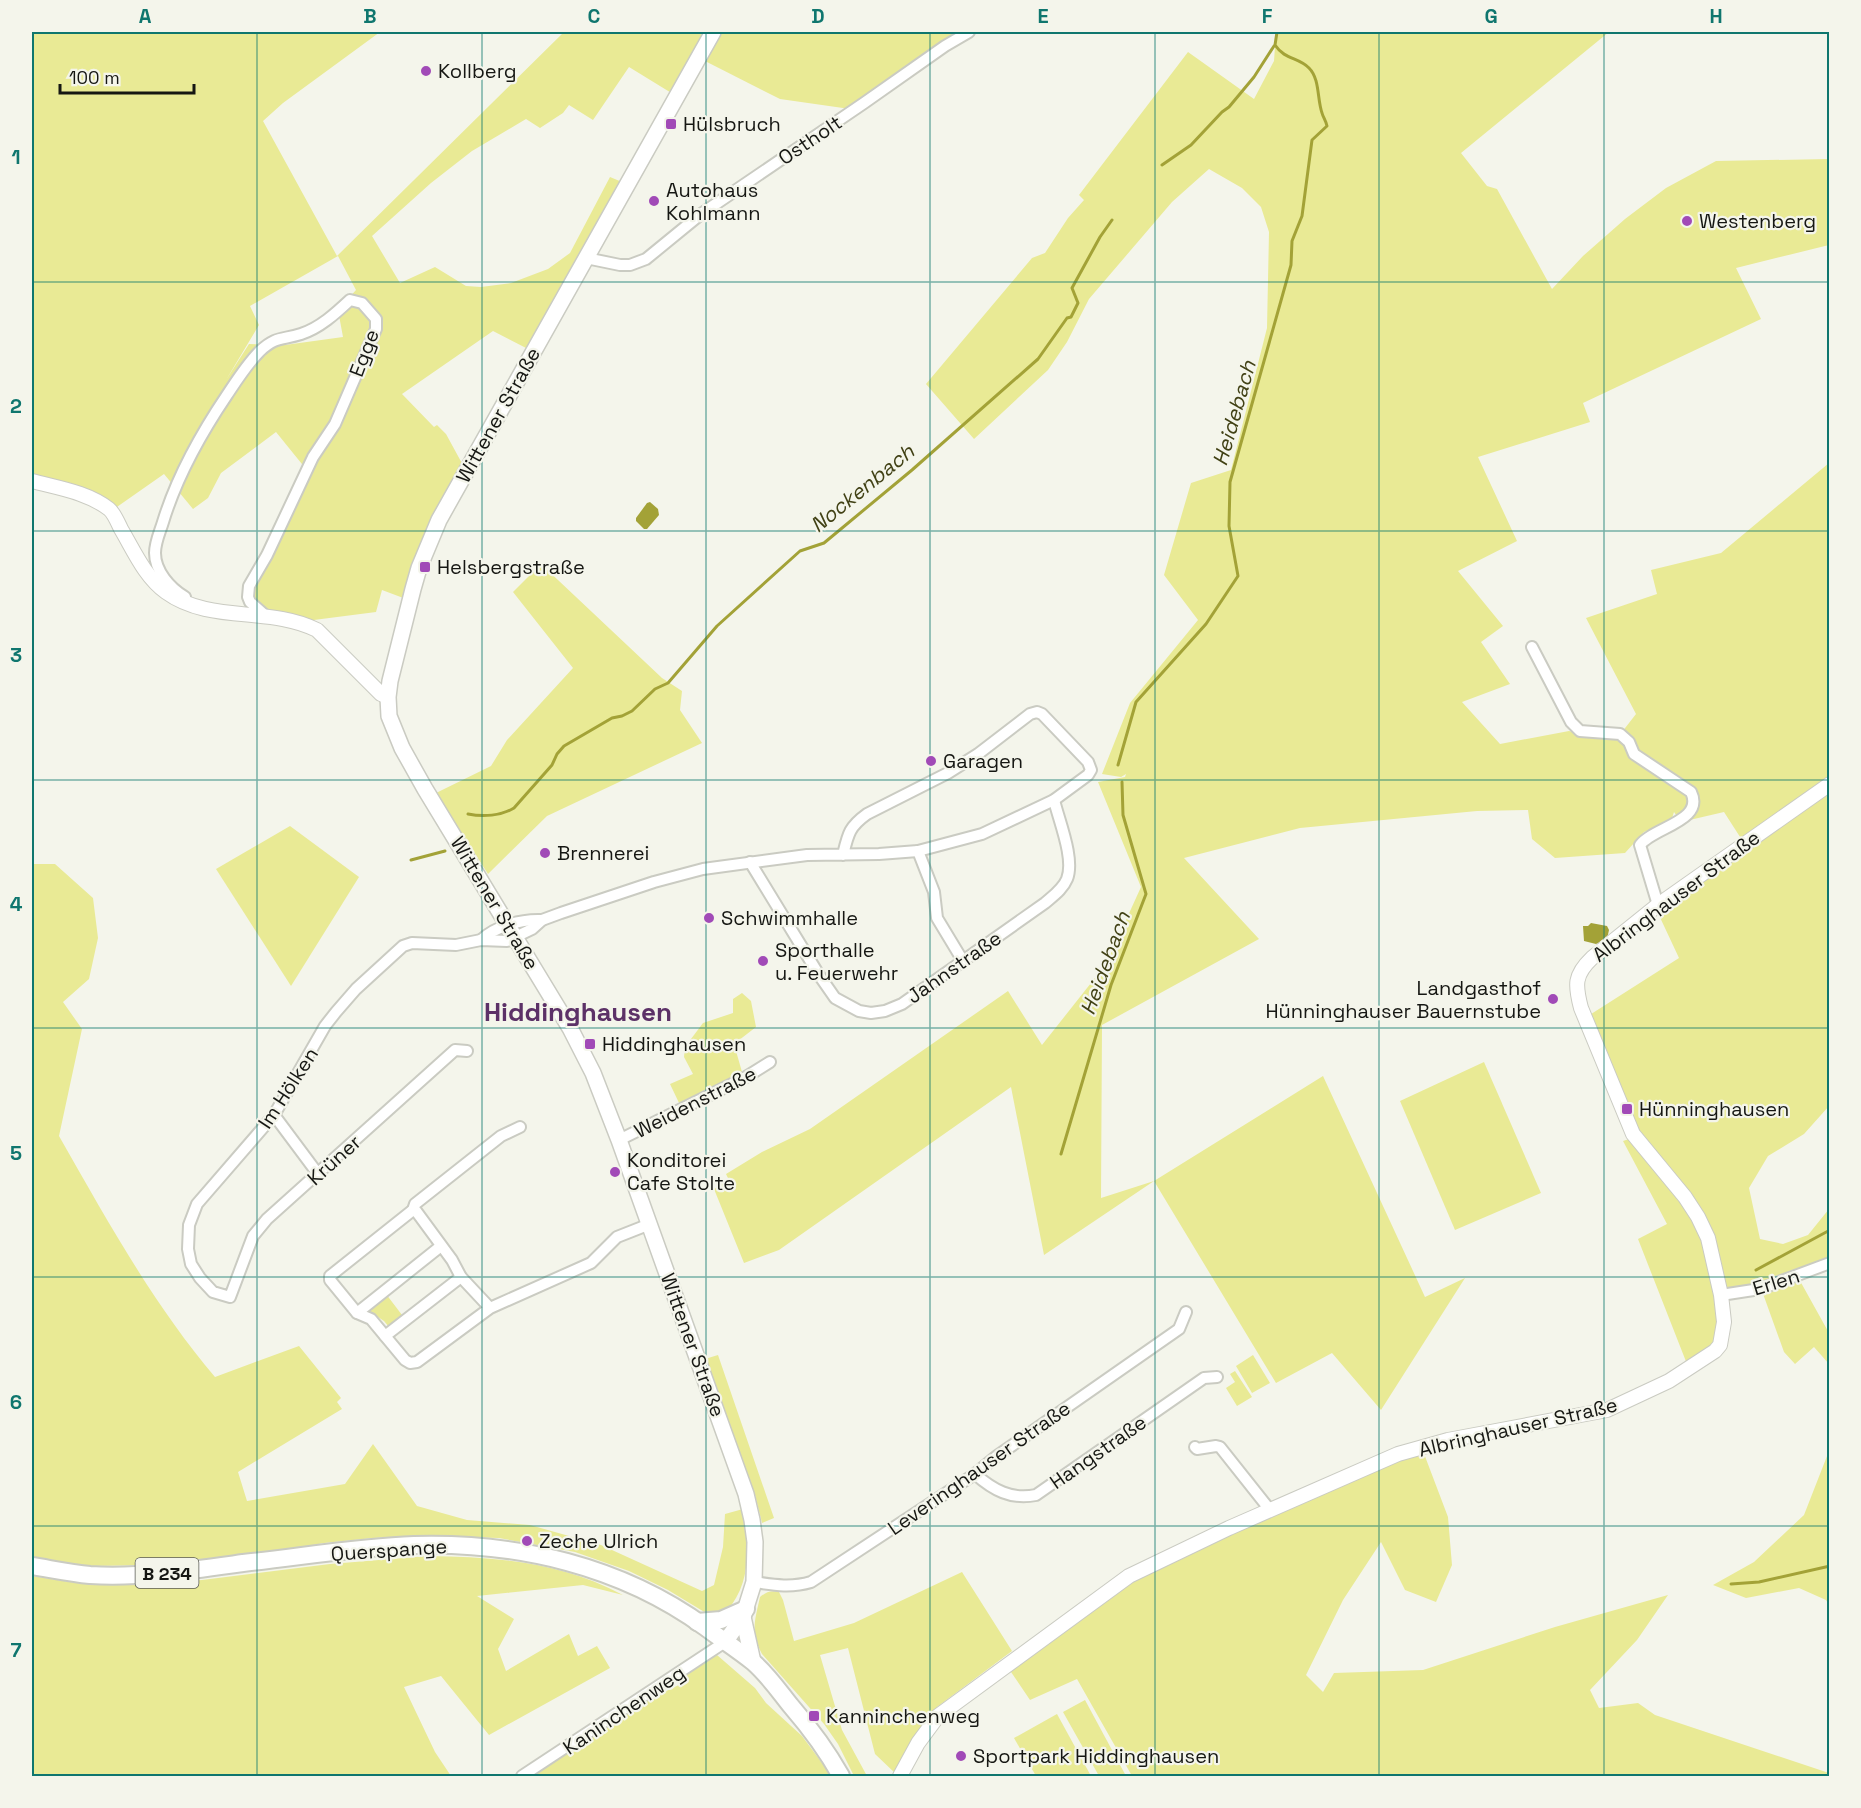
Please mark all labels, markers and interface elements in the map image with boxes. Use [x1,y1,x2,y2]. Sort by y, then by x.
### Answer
text: A [139,3,152,29]
text: B [363,3,377,29]
text: C [588,3,601,29]
text: D [811,3,825,29]
text: E [1037,3,1049,29]
text: F [1262,3,1273,29]
text: G [1484,3,1498,29]
text: H [1709,3,1723,29]
scale bar [60,57,194,95]
place label: Kollberg [438,58,517,84]
marker: Kollberg [419,64,433,78]
text: 100 m [69,66,120,89]
street label: Ostholt [773,109,847,171]
place label: Hülsbruch [683,111,781,137]
marker: Hülsbruch [664,117,678,131]
text: 1 [11,144,21,170]
place label: Autohaus Kohlmann [666,177,761,226]
marker: Autohaus Kohlmann [647,194,661,208]
place label: Westenberg [1699,208,1816,234]
marker: Westenberg [1680,214,1694,228]
street label: Egge [343,326,385,380]
street label: Wittener Straße [450,343,546,487]
water label: Heidebach [1206,356,1262,469]
text: 2 [10,393,22,419]
water label: Nockenbach [804,437,920,538]
place label: Helsbergstraße [437,554,585,580]
marker: Helsbergstraße [418,560,432,574]
text: 3 [10,642,22,668]
place label: Garagen [943,748,1023,774]
marker: Garagen [924,754,938,768]
street label: Albringhauser Straße [1587,824,1765,968]
street label: Wittener Straße [445,831,545,975]
place label: Brennerei [557,840,650,866]
marker: Brennerei [538,846,552,860]
text: 4 [10,891,23,917]
place label: Schwimmhalle [721,905,858,931]
water label: Heidebach [1074,907,1137,1018]
marker: Schwimmhalle [702,911,716,925]
street label: Jahnstraße [901,925,1007,1009]
place label: Sporthalle u. Feuerwehr [775,937,898,986]
marker: Sporthalle u. Feuerwehr [756,954,770,968]
place label: Landgasthof Hünninghauser Bauernstube [1265,975,1541,1024]
marker: Landgasthof Hünninghauser Bauernstube [1546,992,1560,1006]
district label: Hiddinghausen [484,995,672,1029]
place label: Hiddinghausen [602,1031,746,1057]
marker: Hiddinghausen [583,1037,597,1051]
street label: Im Hölken [252,1042,324,1134]
street label: Weidenstraße [630,1060,760,1144]
place label: Hünninghausen [1639,1096,1789,1122]
marker: Hünninghausen [1620,1102,1634,1116]
street label: Krüner [302,1129,366,1191]
text: 5 [10,1140,22,1166]
place label: Konditorei Cafe Stolte [627,1147,735,1196]
marker: Konditorei Cafe Stolte [608,1165,622,1179]
street label: Erlen [1749,1263,1803,1301]
street label: Wittener Straße [655,1270,731,1420]
text: 6 [10,1389,22,1415]
street label: Albringhauser Straße [1416,1391,1620,1463]
street label: Leveringhauser Straße [883,1395,1075,1541]
street label: Hangstraße [1045,1409,1151,1495]
place label: Zeche Ulrich [539,1528,658,1554]
street label: Querspange [330,1533,448,1567]
marker: Zeche Ulrich [520,1534,534,1548]
road number: B 234 [136,1558,198,1588]
text: 7 [10,1637,22,1663]
street label: Kaninchenweg [558,1660,690,1760]
place label: Kanninchenweg [826,1703,980,1729]
marker: Kanninchenweg [807,1709,821,1723]
place label: Sportpark Hiddinghausen [973,1743,1219,1769]
marker: Sportpark Hiddinghausen [954,1749,968,1763]

